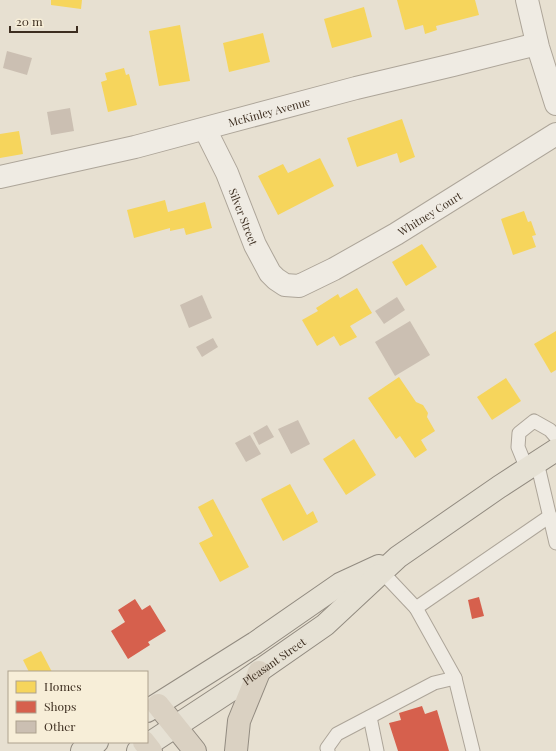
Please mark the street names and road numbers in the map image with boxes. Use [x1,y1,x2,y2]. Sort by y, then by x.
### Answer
street label: McKinley Avenue [226,93,312,129]
street label: Silver Street [226,186,262,247]
street label: Whitney Court [394,188,464,239]
street label: Pleasant Street [239,633,308,688]

